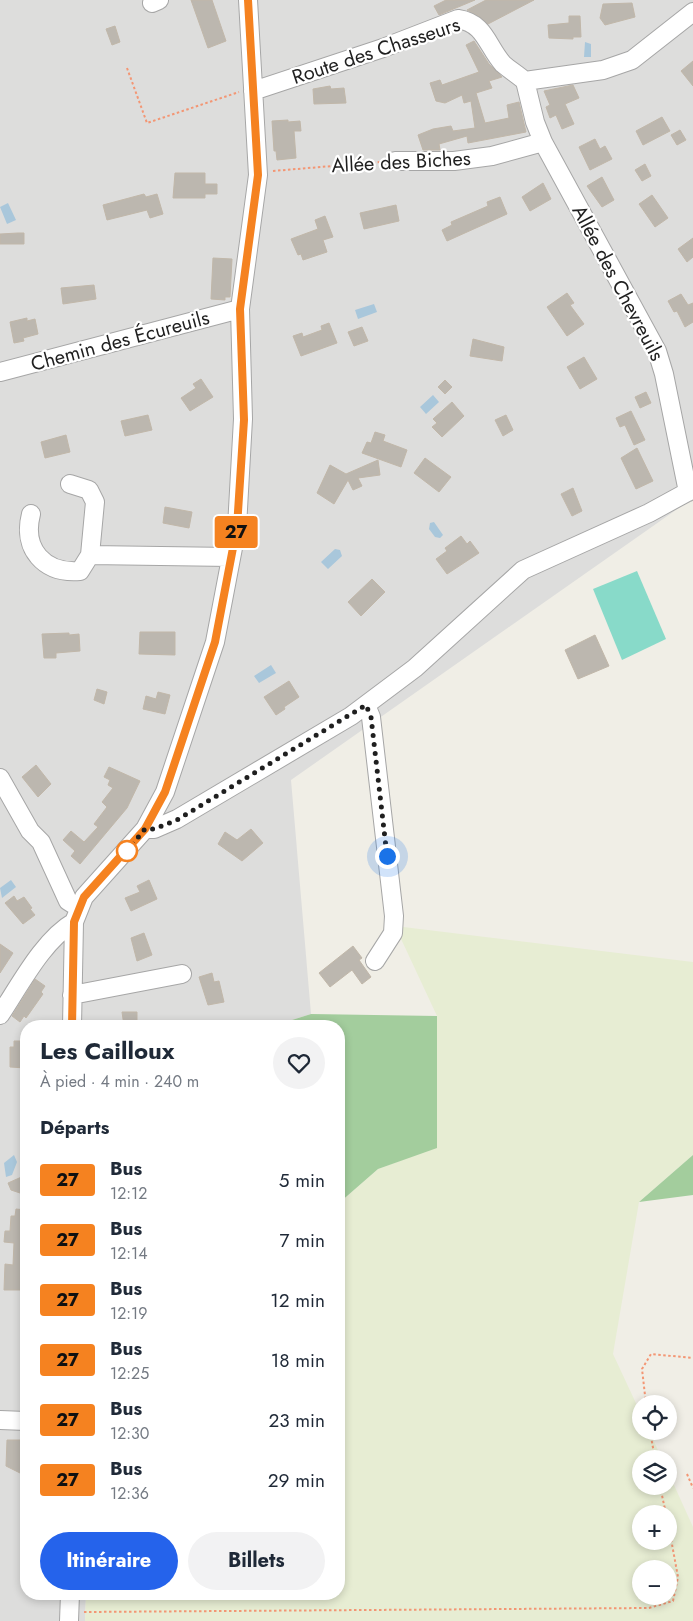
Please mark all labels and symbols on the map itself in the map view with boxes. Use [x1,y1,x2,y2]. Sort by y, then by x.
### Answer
street label: Route des Chasseurs [288,10,464,92]
street label: Allée des Biches [331,144,471,180]
street label: Allée des Chevreuils [565,200,671,366]
street label: Chemin des Écureuils [27,303,213,379]
line badge: 27 [214,516,258,548]
unlabelled marker [116,840,138,862]
your location [375,844,400,869]

